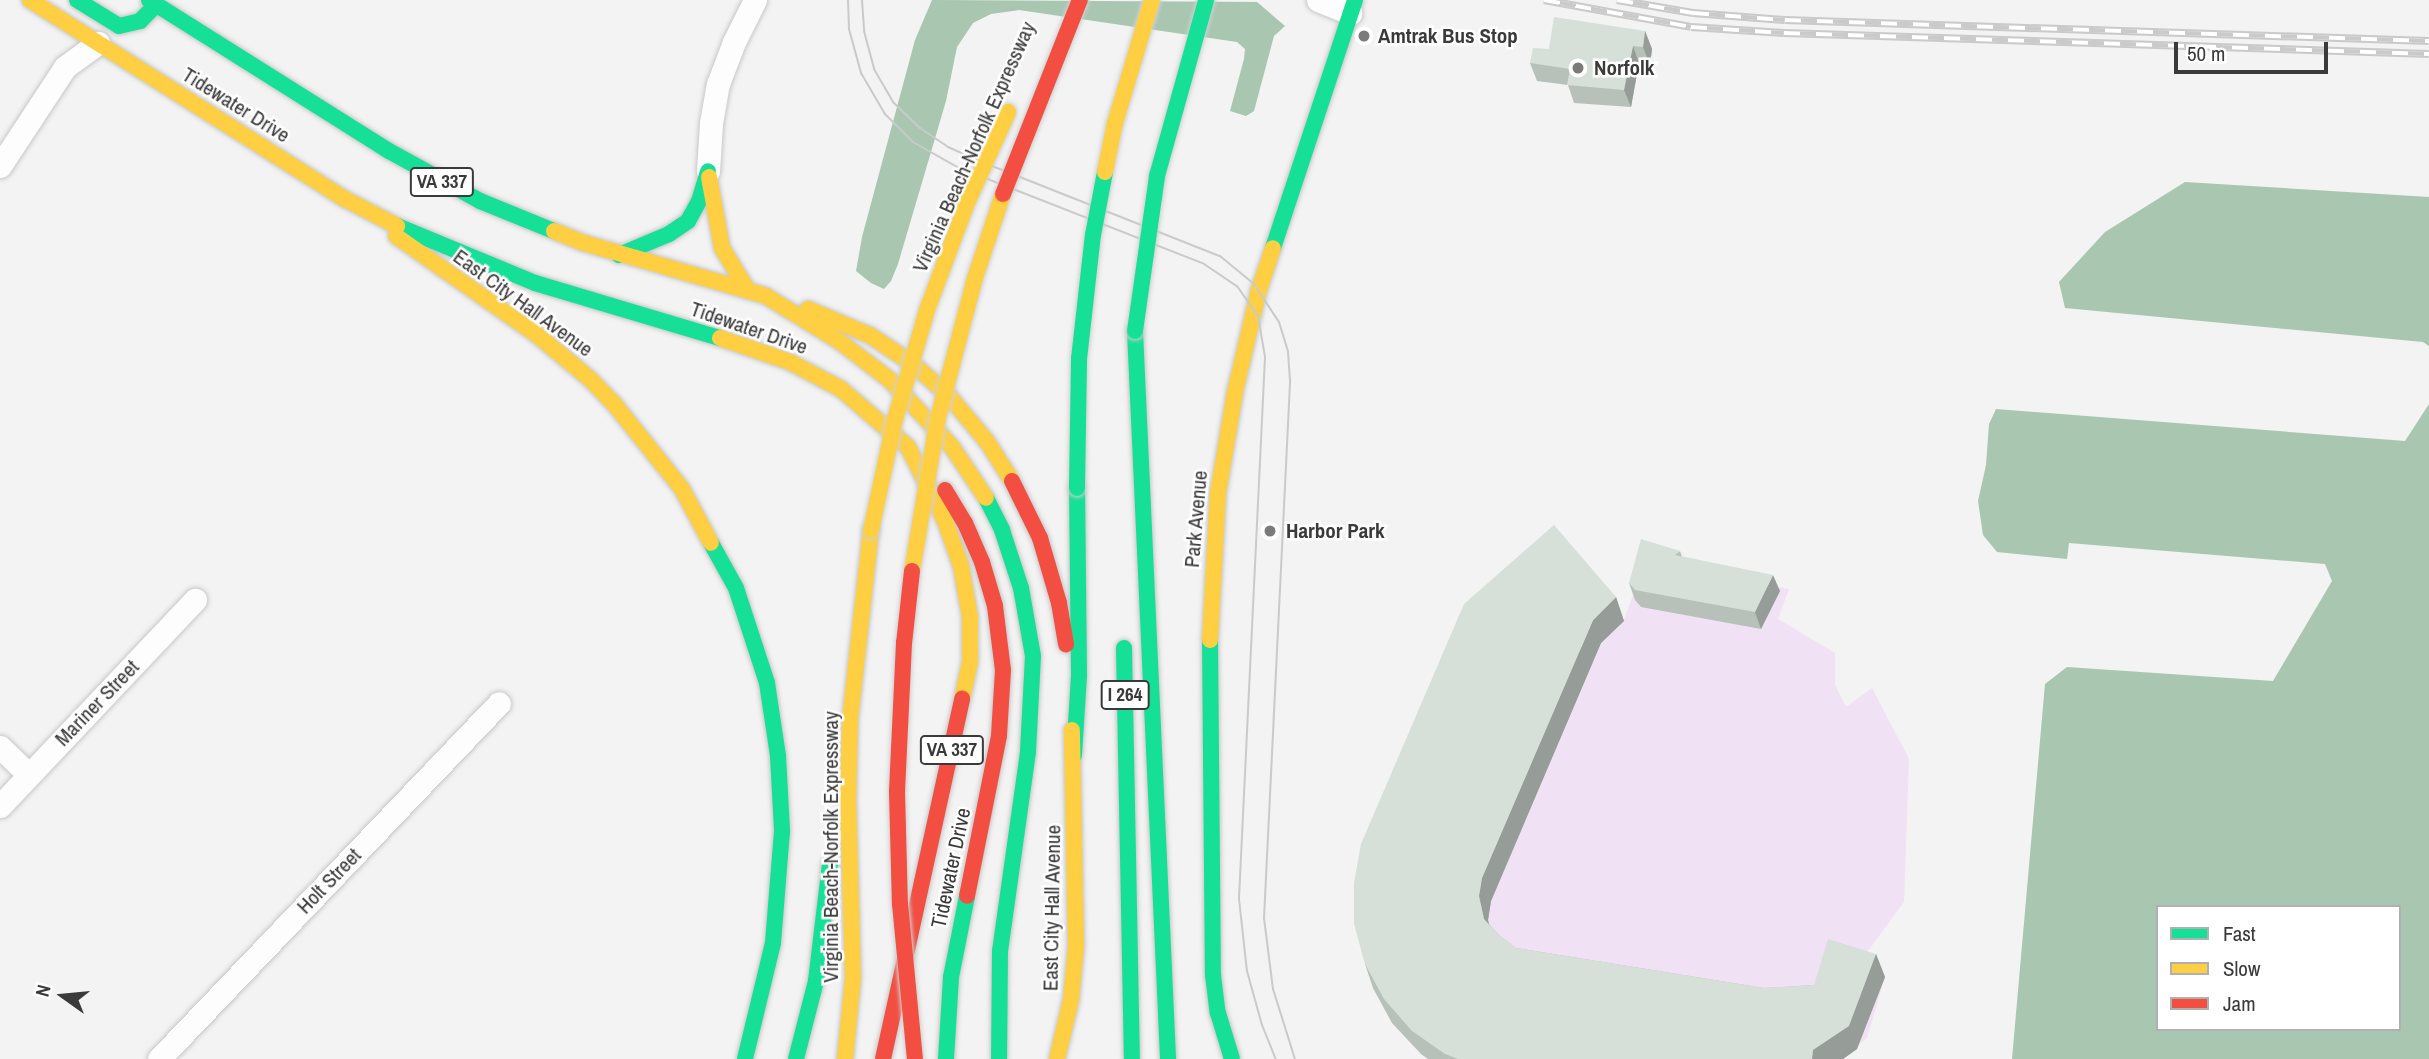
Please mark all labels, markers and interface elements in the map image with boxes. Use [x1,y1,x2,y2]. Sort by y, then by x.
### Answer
street label: Virginia Beach-Norfolk Expressway [907,18,1041,276]
place label: Amtrak Bus Stop [1378,23,1518,49]
marker: Amtrak Bus Stop [1356,28,1372,44]
scale bar [2177,28,2331,72]
text: 50 m [2187,39,2225,68]
place label: Norfolk [1594,55,1654,81]
marker: Norfolk [1568,58,1588,78]
street label: Tidewater Drive [178,62,294,148]
road number: VA 337 [409,166,475,198]
street label: East City Hall Avenue [448,244,598,362]
street label: Tidewater Drive [687,296,811,360]
street label: Park Avenue [1179,469,1213,569]
place label: Harbor Park [1286,518,1385,544]
marker: Harbor Park [1260,521,1280,541]
street label: Mariner Street [50,655,144,751]
road number: I 264 [1100,680,1150,710]
street label: Virginia Beach-Norfolk Expressway [818,711,844,983]
road number: VA 337 [919,734,985,765]
street label: Tidewater Drive [926,806,976,930]
street label: East City Hall Avenue [1038,824,1066,992]
street label: Holt Street [292,843,366,919]
legend [2156,905,2401,1031]
text: Fast [2223,919,2256,948]
text: Slow [2223,954,2260,983]
north arrow [28,961,98,1031]
text: N [29,982,57,999]
text: Jam [2223,989,2256,1018]

